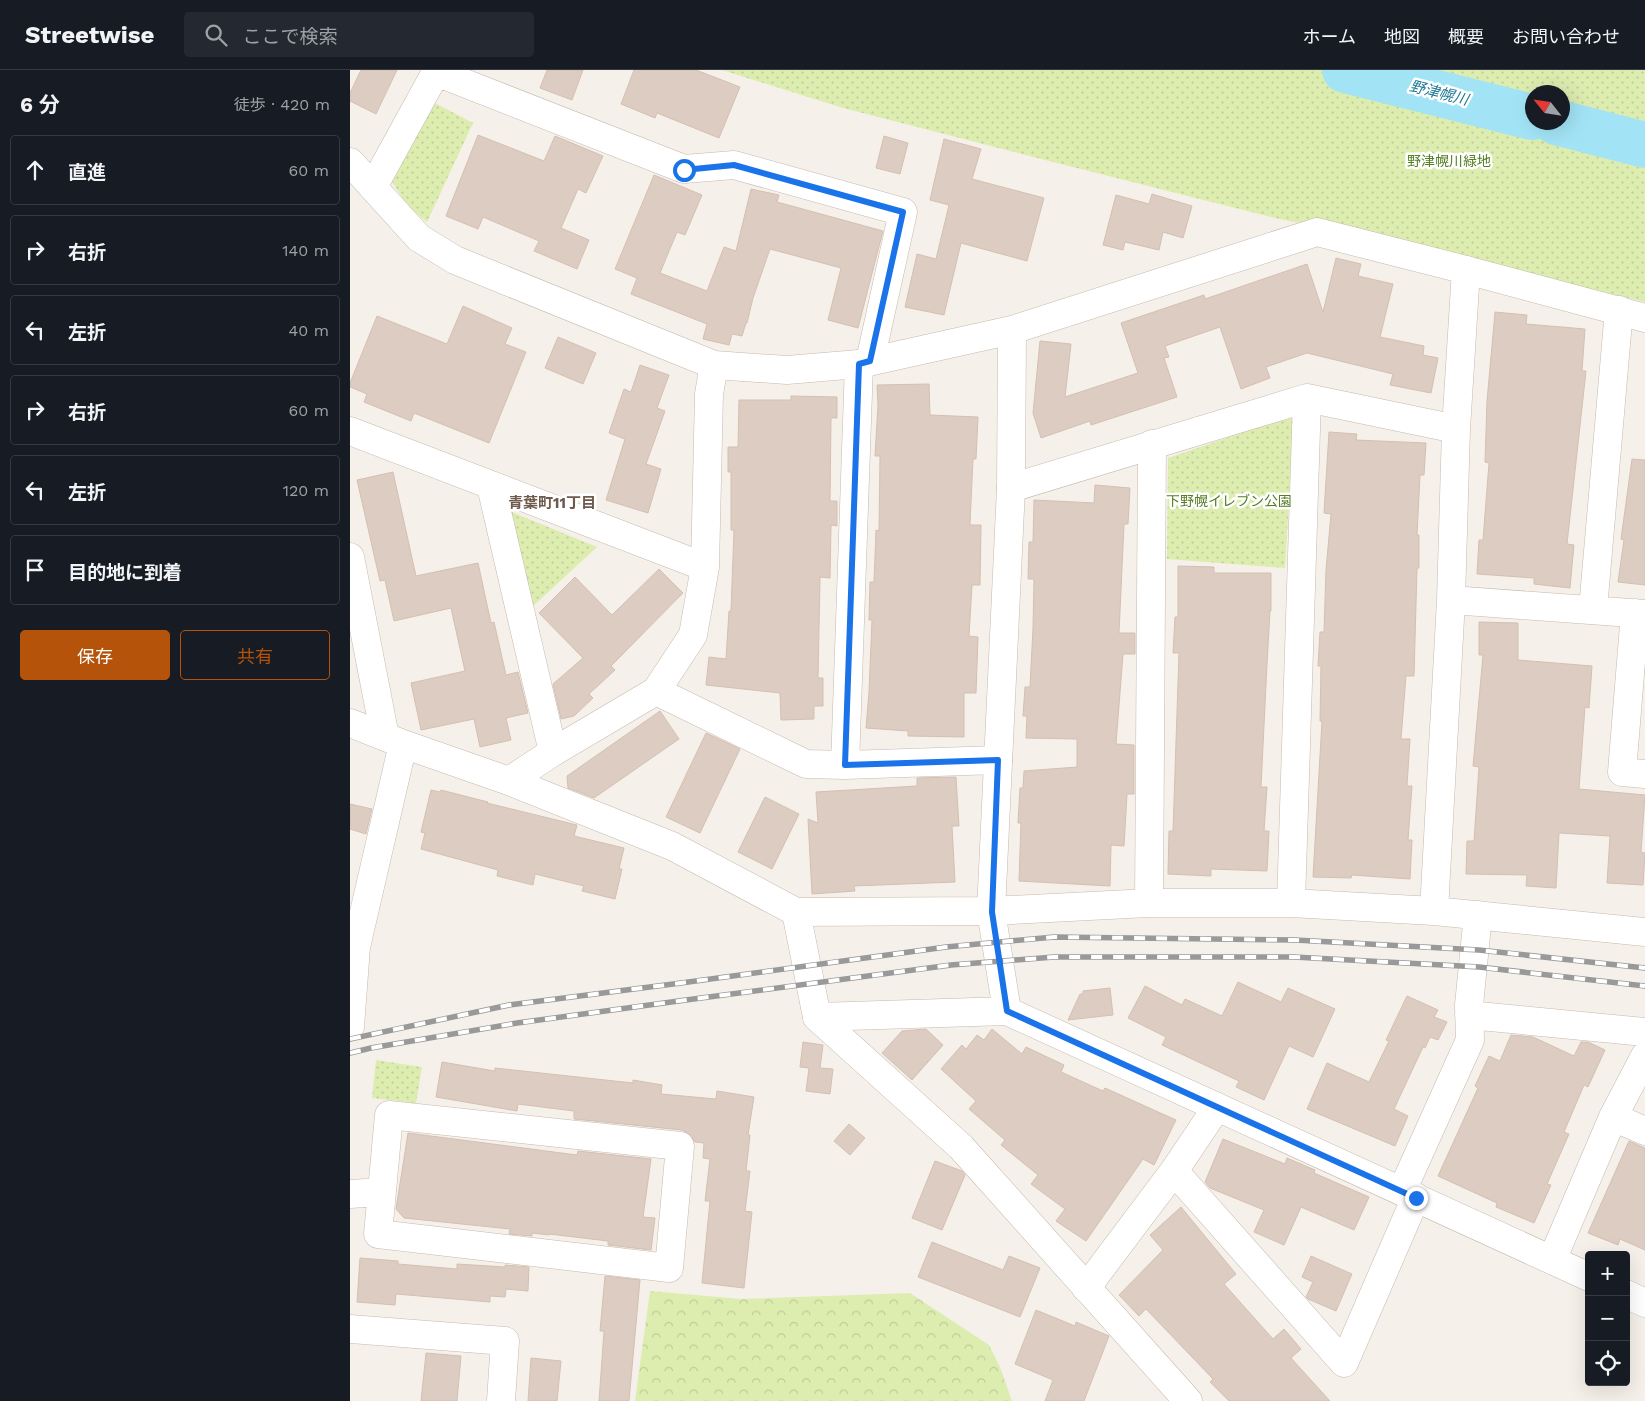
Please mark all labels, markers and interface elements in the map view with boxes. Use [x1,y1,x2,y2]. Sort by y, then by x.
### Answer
search box [184,12,534,57]
text: Streetwise [25,21,154,49]
icon: search [202,21,230,49]
text: ここで検索 [242,25,338,48]
text: ホーム [1303,26,1356,47]
text: 地図 [1384,26,1420,47]
text: 概要 [1448,26,1484,47]
text: お問い合わせ [1512,26,1620,47]
water label: 野津幌川 [1408,77,1472,109]
north arrow [1525,85,1570,130]
text: 6 分 [20,92,60,117]
text: 徒歩 · 420 m [234,95,330,114]
park label: 野津幌川緑地 [1407,153,1491,169]
icon: ahead [21,156,49,184]
route start [673,159,696,182]
text: 直進 [68,161,106,184]
text: 60 m [289,161,329,180]
icon: right [21,236,49,264]
text: 右折 [68,241,106,264]
text: 140 m [282,241,329,260]
icon: left [21,316,49,344]
text: 左折 [68,321,106,344]
text: 40 m [289,321,329,340]
icon: right [21,396,49,424]
text: 右折 [68,401,106,424]
text: 60 m [289,401,329,420]
icon: left [21,476,49,504]
text: 左折 [68,481,106,504]
text: 120 m [283,481,329,500]
park label: 下野幌イレブン公園 [1166,493,1292,509]
district label: 青葉町11丁目 [508,494,596,512]
icon: arrive [21,556,49,584]
text: 目的地に到着 [68,561,182,584]
button: 保存 [20,630,170,680]
button: 共有 [180,630,330,680]
route end [1405,1187,1428,1210]
map controls [1585,1251,1630,1386]
button: + [1585,1251,1630,1296]
button: − [1585,1296,1630,1341]
button: locate [1585,1341,1630,1386]

